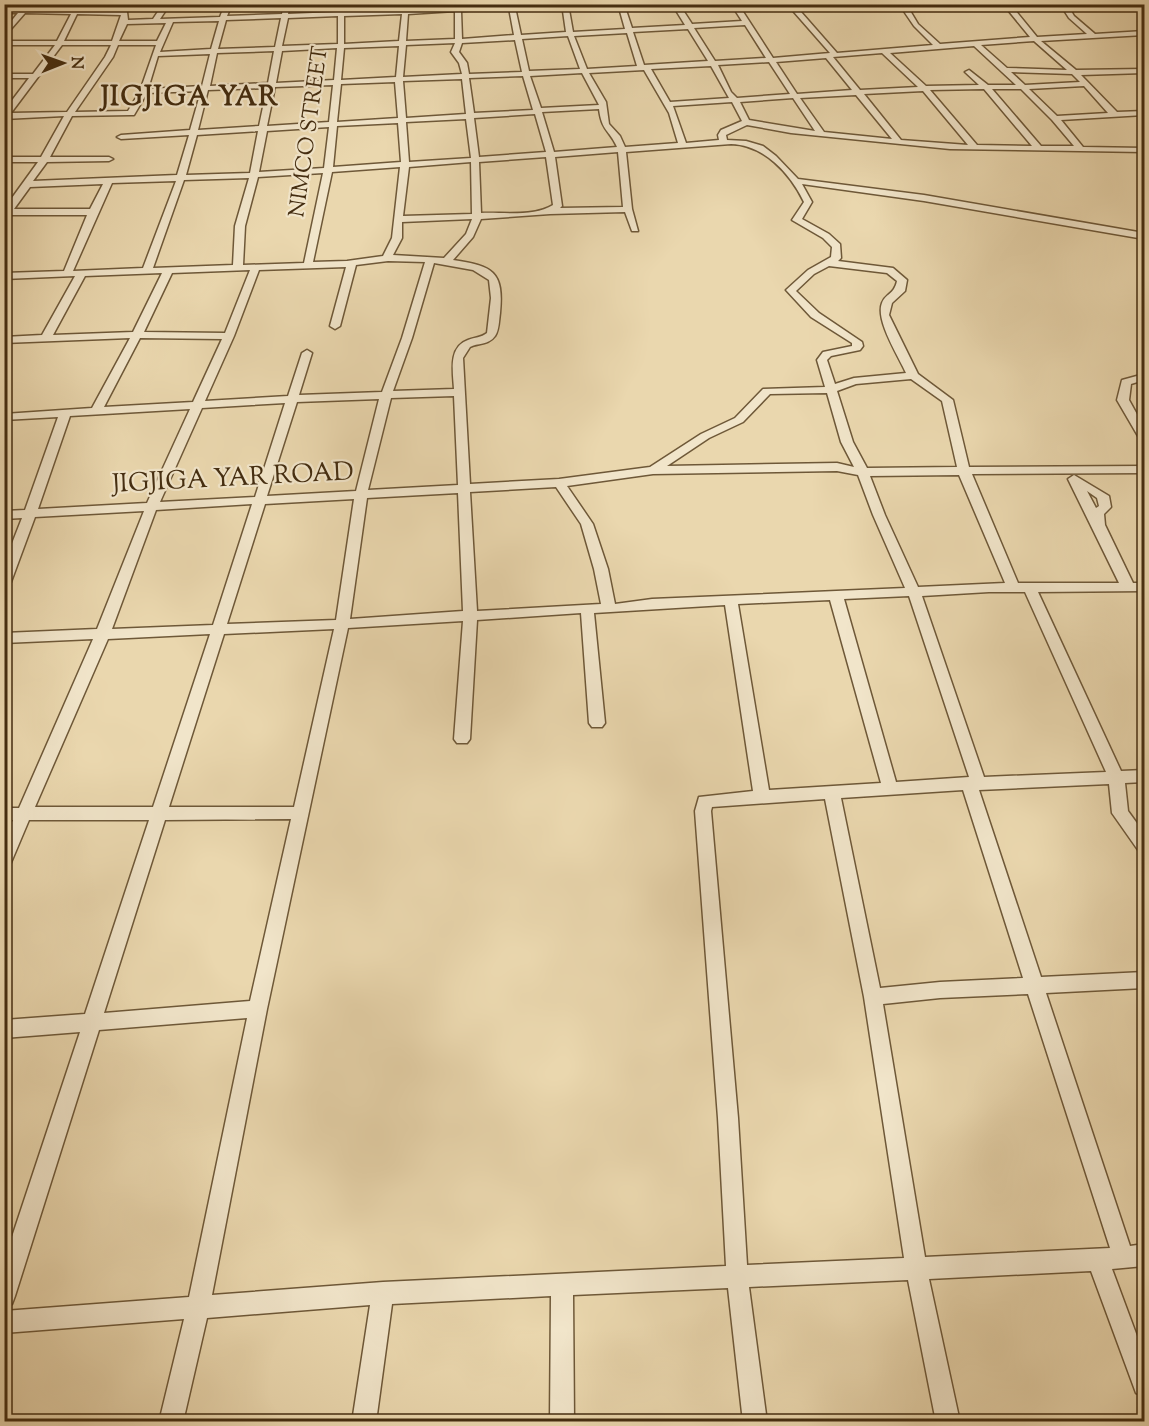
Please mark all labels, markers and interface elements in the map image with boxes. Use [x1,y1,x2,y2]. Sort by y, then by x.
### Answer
north arrow [33,33,93,93]
street label: NIMCO STREET [282,44,338,220]
text: N [64,56,87,70]
district label: JIGJIGA YAR [99,79,279,118]
street label: JIGJIGA YAR ROAD [109,454,355,504]

